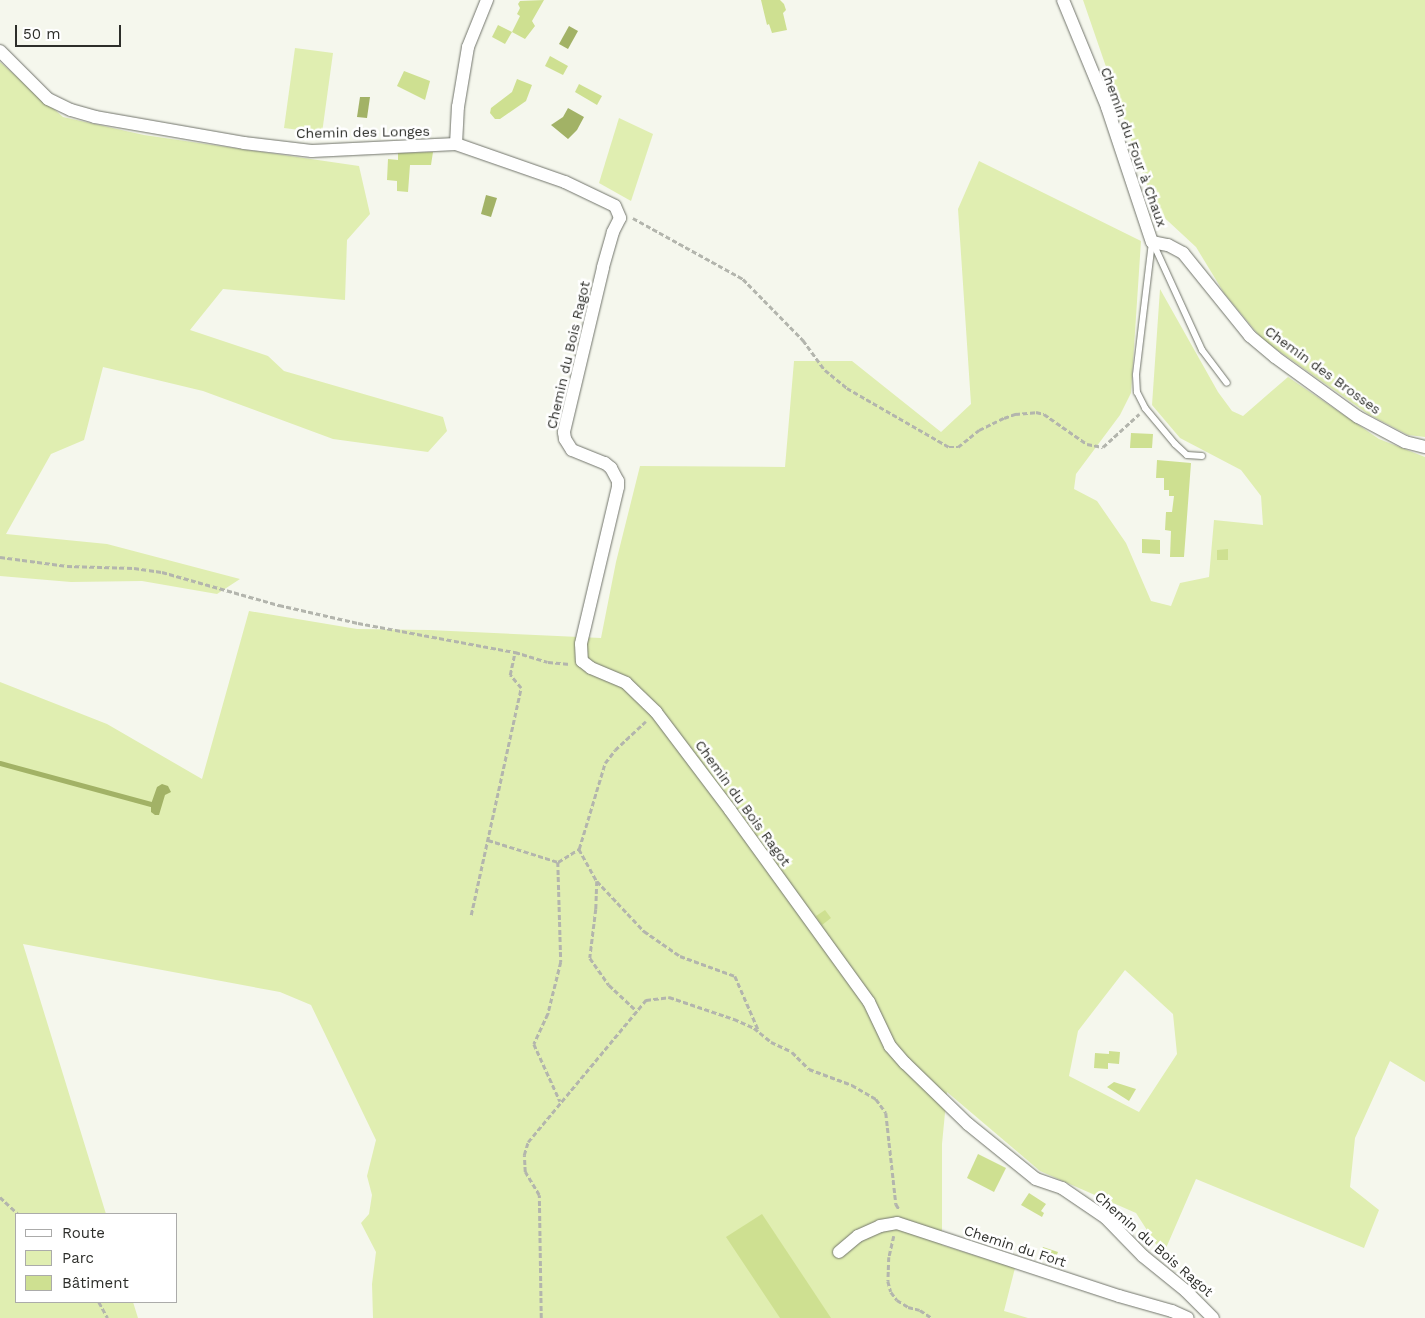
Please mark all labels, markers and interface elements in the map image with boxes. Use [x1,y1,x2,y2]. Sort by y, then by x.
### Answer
scale bar [18,15,124,47]
text: 50 m [23,25,60,43]
street label: Chemin du Four à Chaux [1097,65,1171,229]
street label: Chemin des Longes [296,122,430,142]
street label: Chemin du Bois Ragot [543,279,593,431]
street label: Chemin des Brosses [1262,322,1384,418]
street label: Chemin du Bois Ragot [692,737,794,869]
street label: Chemin du Bois Ragot [1091,1188,1217,1300]
legend [15,1213,178,1303]
street label: Chemin du Fort [962,1222,1068,1270]
text: Route [62,1224,105,1242]
text: Parc [62,1249,94,1267]
text: Bâtiment [62,1274,129,1292]

